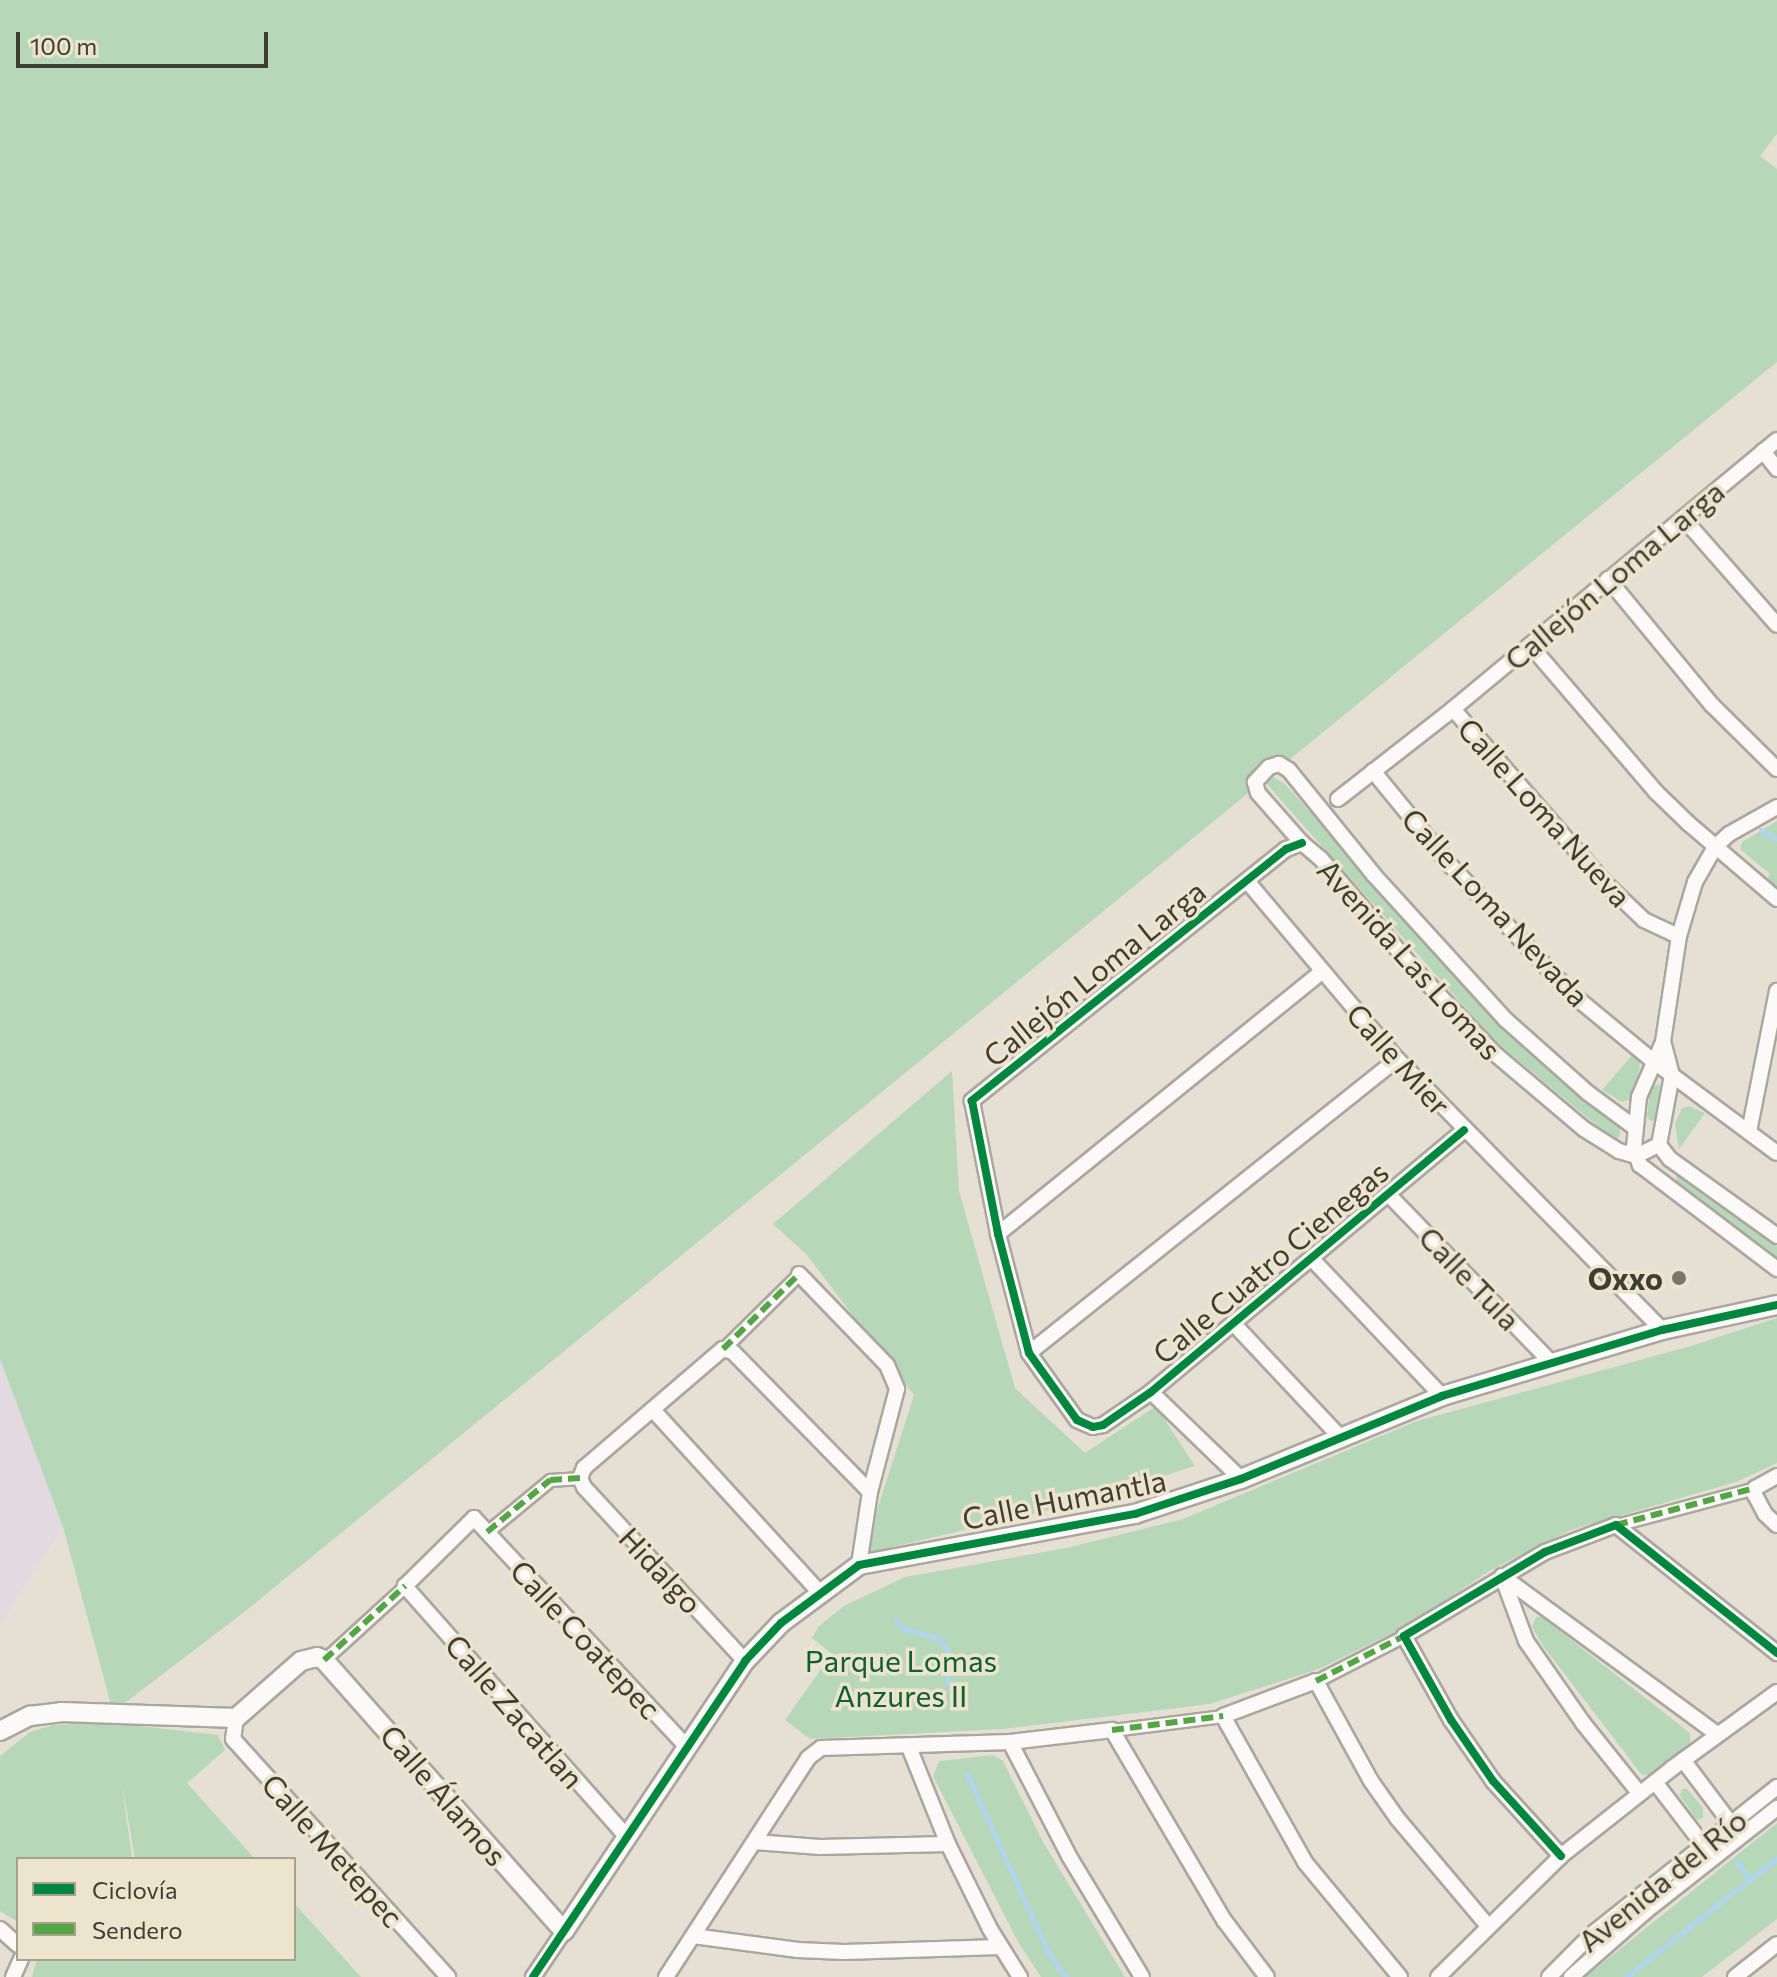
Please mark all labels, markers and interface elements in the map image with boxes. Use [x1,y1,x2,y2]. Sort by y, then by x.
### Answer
scale bar [20,16,272,66]
text: 100 m [30,31,97,60]
street label: Callejón Loma Larga [1497,473,1731,677]
street label: Calle Loma Nueva [1451,710,1639,914]
street label: Calle Loma Nevada [1395,801,1597,1013]
street label: Avenida Las Lomas [1311,852,1509,1066]
street label: Callejón Loma Larga [976,872,1212,1074]
street label: Calle Mier [1340,996,1458,1122]
street label: Calle Cuatro Cienegas [1145,1153,1395,1371]
street label: Calle Tula [1412,1219,1528,1337]
place label: Oxxo [1588,1260,1663,1296]
marker: Oxxo [1670,1269,1688,1287]
street label: Calle Humantla [959,1462,1169,1536]
street label: Hidalgo [612,1519,710,1621]
street label: Calle Coatepec [503,1552,669,1726]
street label: Calle Zacatlan [438,1627,592,1795]
park label: Parque Lomas Anzures II [805,1642,997,1712]
street label: Calle Álamos [373,1717,515,1873]
street label: Calle Metepec [255,1766,411,1934]
street label: Avenida del Río [1571,1801,1753,1959]
legend [16,1857,296,1961]
text: Ciclovía [92,1875,178,1904]
text: Sendero [92,1915,183,1944]

